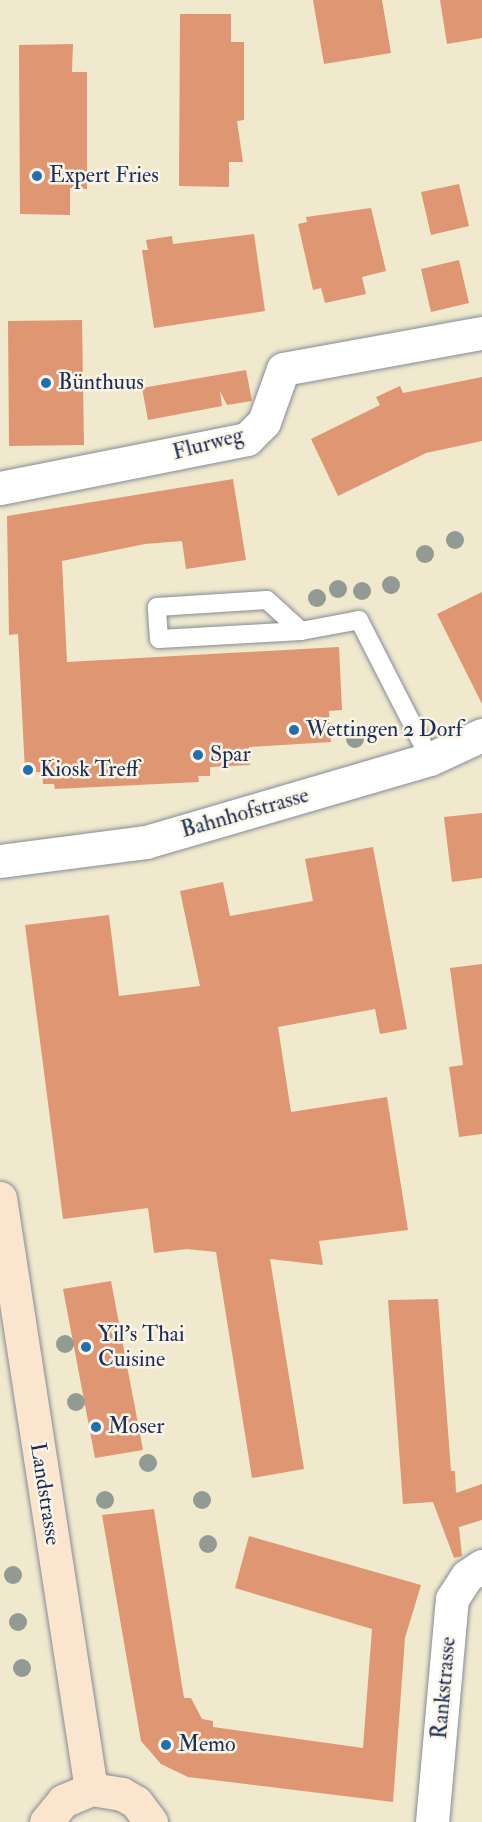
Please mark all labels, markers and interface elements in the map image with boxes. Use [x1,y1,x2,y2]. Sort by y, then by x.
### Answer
place label: Expert Fries [49,163,159,189]
marker: Expert Fries [30,169,44,183]
place label: Bünthuus [58,370,144,396]
marker: Bünthuus [39,376,53,390]
street label: Flurweg [170,422,246,466]
place label: Wettingen 2 Dorf [306,717,463,743]
marker: Wettingen 2 Dorf [287,723,301,737]
place label: Spar [210,742,251,768]
marker: Spar [191,748,205,762]
place label: Kiosk Treff [40,757,138,783]
marker: Kiosk Treff [21,763,35,777]
street label: Bahnhofstrasse [178,782,312,844]
place label: Yil's Thai Cuisine [98,1321,185,1372]
marker: Yil's Thai Cuisine [79,1340,93,1354]
place label: Moser [108,1414,164,1440]
marker: Moser [89,1420,103,1434]
street label: Landstrasse [24,1441,66,1547]
street label: Rankstrasse [426,1636,462,1740]
place label: Memo [178,1732,236,1758]
marker: Memo [159,1738,173,1752]

